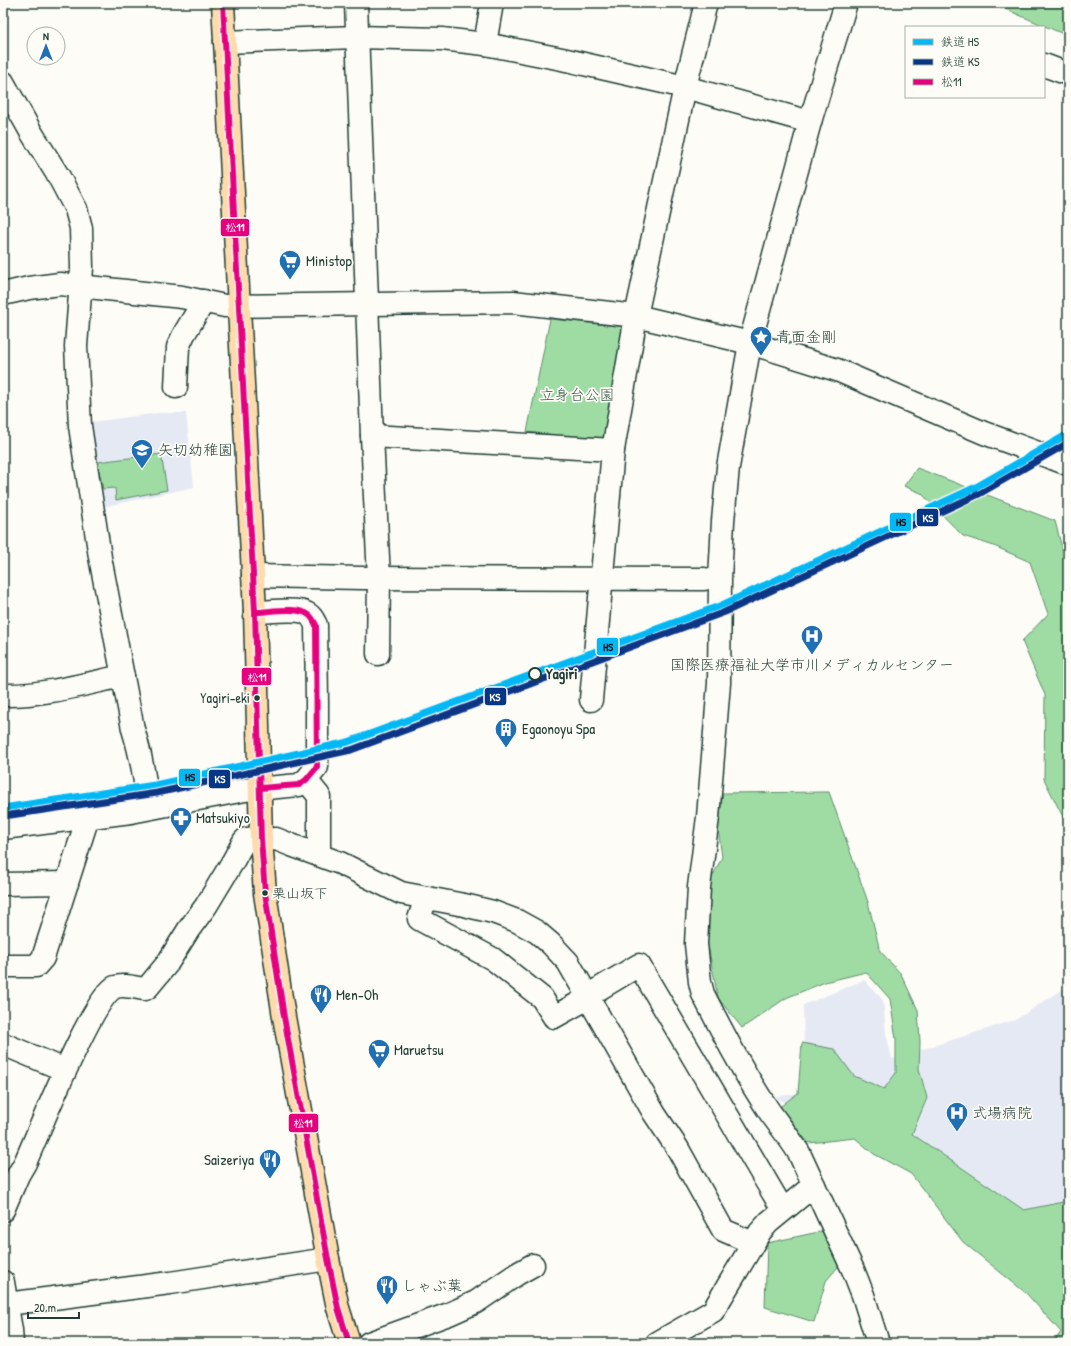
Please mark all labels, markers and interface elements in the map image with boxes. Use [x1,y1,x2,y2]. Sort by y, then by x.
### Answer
north arrow [26,26,66,66]
legend [905,26,1045,98]
text: N [43,29,49,43]
text: 鉄道 HS [941,33,979,50]
text: 鉄道 KS [941,53,980,70]
text: 松11 [941,73,962,90]
line badge: 松11 [220,218,250,237]
text: 松11 [226,220,245,234]
supermarket icon: Ministop [277,248,303,281]
place label: Ministop [306,250,352,271]
place icon: 青面金剛 [748,324,774,357]
place label: 青面金剛 [776,326,836,347]
park label: 立身台公園 [539,384,615,405]
school or university icon: 矢切幼稚園 [129,437,155,470]
place label: 矢切幼稚園 [158,439,233,460]
line badge: KS [916,508,939,527]
text: KS [923,511,934,525]
line badge: HS [889,512,912,532]
text: HS [896,515,907,529]
hospital icon: 国際医療福祉大学市川メディカルセンター [799,623,825,656]
line badge: HS [596,637,619,656]
text: HS [603,640,614,654]
place label: 国際医療福祉大学市川メディカルセンター [670,654,954,675]
place label: Yagiri [546,663,578,685]
line badge: 松11 [241,667,272,686]
marker: Yagiri [528,667,542,681]
text: 松11 [248,670,267,684]
line badge: KS [484,687,507,706]
place label: Yagiri-eki [200,688,250,708]
text: KS [490,690,501,704]
marker: Yagiri-eki [252,693,262,703]
building icon: Egaonoyu Spa [493,716,519,749]
place label: Egaonoyu Spa [522,718,595,739]
line badge: HS [178,768,201,787]
line badge: KS [208,769,231,789]
text: HS [185,770,196,784]
text: KS [215,772,226,786]
pharmacy icon: Matsukiyo [168,805,194,838]
place label: Matsukiyo [196,807,250,828]
place label: 栗山坂下 [272,883,328,902]
marker: 栗山坂下 [260,888,270,898]
restaurant icon: Men-Oh [308,982,334,1015]
place label: Men-Oh [336,984,378,1005]
supermarket icon: Maruetsu [366,1037,392,1070]
place label: Maruetsu [394,1039,444,1060]
hospital icon: 式場病院 [944,1100,970,1133]
place label: 式場病院 [972,1102,1032,1123]
line badge: 松11 [288,1113,319,1133]
text: 松11 [294,1116,313,1130]
restaurant icon: Saizeriya [257,1147,283,1180]
place label: Saizeriya [204,1149,254,1170]
restaurant icon: しゃぶ葉 [374,1273,400,1306]
place label: しゃぶ葉 [402,1275,462,1296]
scale bar [28,1294,79,1320]
text: 20 m [34,1299,56,1316]

